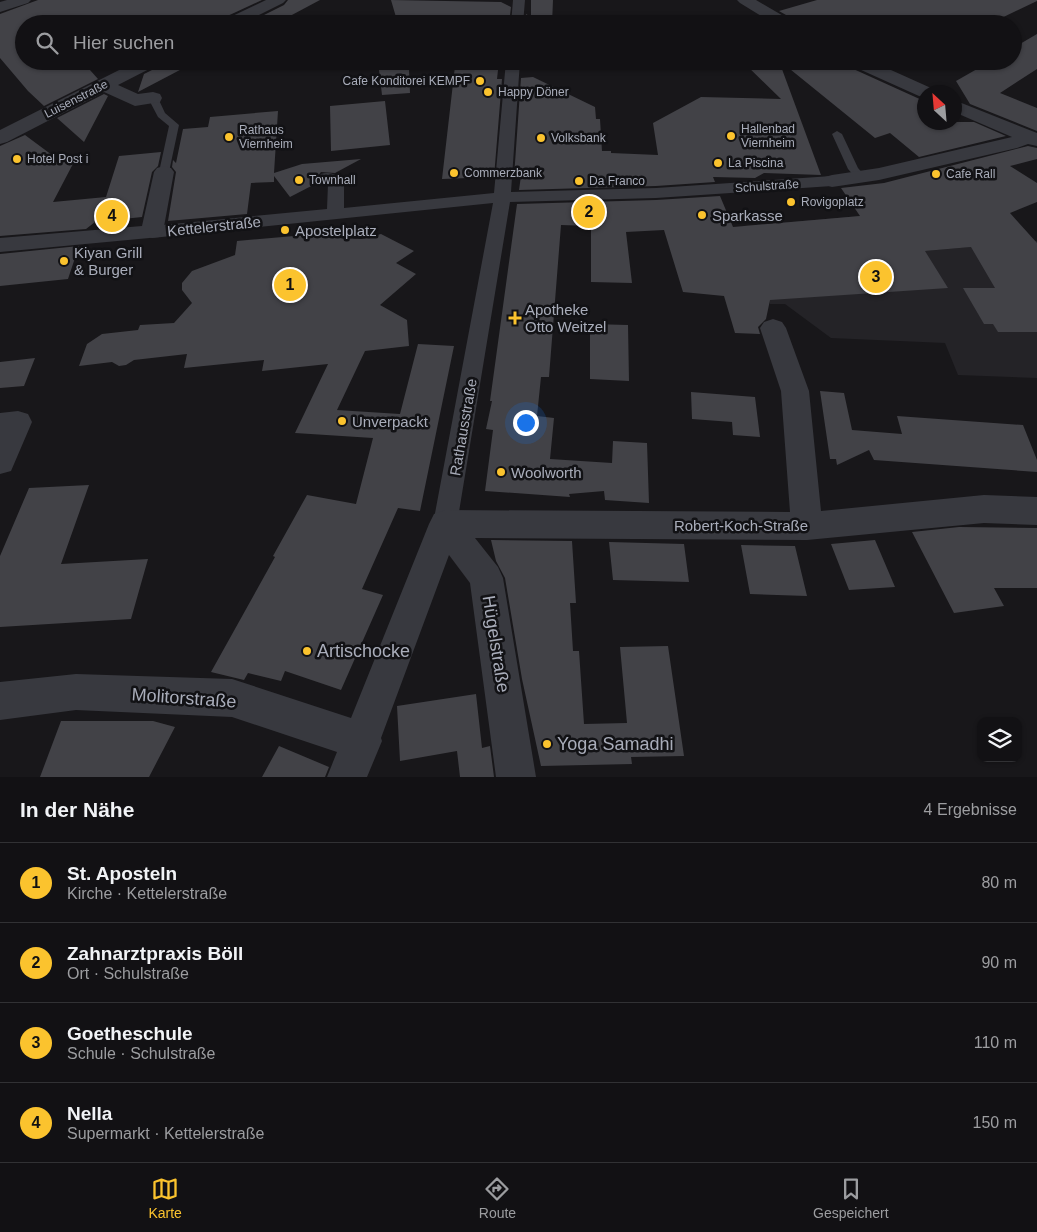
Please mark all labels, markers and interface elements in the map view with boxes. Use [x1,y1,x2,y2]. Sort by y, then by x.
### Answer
search box [15,15,1022,70]
icon: search [33,29,61,57]
text: Hier suchen [73,32,174,53]
place label: Cafe Konditorei KEMPF [343,74,470,88]
marker: Cafe Konditorei KEMPF [474,75,486,87]
street label: Luisenstraße [42,77,110,121]
place label: Happy Döner [498,85,569,99]
north arrow [917,85,962,130]
marker: Happy Döner [482,86,494,98]
place label: Hallenbad Viernheim [741,122,795,150]
place label: Rathaus Viernheim [239,123,293,151]
marker: Hallenbad Viernheim [725,130,737,142]
marker: Rathaus Viernheim [223,131,235,143]
place label: Volksbank [551,131,607,145]
marker: Volksbank [535,132,547,144]
place label: Hotel Post i [27,152,88,166]
marker: Hotel Post i [11,153,23,165]
place label: La Piscina [728,156,784,170]
marker: La Piscina [712,157,724,169]
place label: Commerzbank [464,166,543,180]
marker: Commerzbank [448,167,460,179]
place label: Cafe Rall [946,167,995,181]
marker: Cafe Rall [930,168,942,180]
place label: Townhall [309,173,356,187]
marker: Townhall [293,174,305,186]
place label: Da Franco [589,174,645,188]
marker: Da Franco [573,175,585,187]
street label: Schulstraße [735,177,800,195]
pin: 2 [573,193,605,231]
place label: Rovigoplatz [801,195,864,209]
marker: Rovigoplatz [785,196,797,208]
pin: 4 [96,197,128,235]
place label: Sparkasse [712,207,783,224]
marker: Sparkasse [696,209,708,221]
street label: Kettelerstraße [166,213,262,239]
place label: Apostelplatz [295,222,377,239]
marker: Apostelplatz [279,224,291,236]
place label: Kiyan Grill & Burger [74,244,142,278]
marker: Kiyan Grill & Burger [58,255,70,267]
pin: 3 [860,258,892,296]
pin: 1 [274,266,306,304]
place label: Apotheke Otto Weitzel [525,301,606,335]
marker: Apotheke Otto Weitzel [509,312,521,324]
street label: Rathausstraße [446,377,480,477]
your location [513,410,539,436]
place label: Unverpackt [352,413,429,430]
marker: Unverpackt [336,415,348,427]
place label: Woolworth [511,464,582,481]
marker: Woolworth [495,466,507,478]
street label: Robert-Koch-Straße [674,517,808,534]
street label: Hügelstraße [478,594,514,694]
place label: Artischocke [317,641,410,661]
marker: Artischocke [301,645,313,657]
street label: Molitorstraße [131,684,237,712]
map controls [977,717,1022,762]
button: layers [977,717,1022,762]
place label: Yoga Samadhi [557,734,673,754]
marker: Yoga Samadhi [541,738,553,750]
text: In der Nähe [20,798,134,821]
text: 4 Ergebnisse [924,801,1017,818]
text: St. Aposteln [67,863,177,884]
text: 1 [32,874,40,891]
text: 80 m [981,874,1017,891]
text: Kirche · Kettelerstraße [67,885,227,902]
text: Zahnarztpraxis Böll [67,943,243,964]
text: 2 [32,954,40,971]
text: 90 m [981,954,1017,971]
text: Ort · Schulstraße [67,965,189,982]
text: Goetheschule [67,1023,193,1044]
text: 3 [32,1034,40,1051]
text: 110 m [974,1034,1017,1051]
text: Schule · Schulstraße [67,1045,216,1062]
text: Nella [67,1103,112,1124]
text: 4 [32,1114,40,1131]
text: 150 m [973,1114,1017,1131]
text: Supermarkt · Kettelerstraße [67,1125,264,1142]
tab: Karte [148,1175,182,1221]
tab: Route [479,1175,516,1221]
tab: Gespeichert [813,1175,889,1221]

